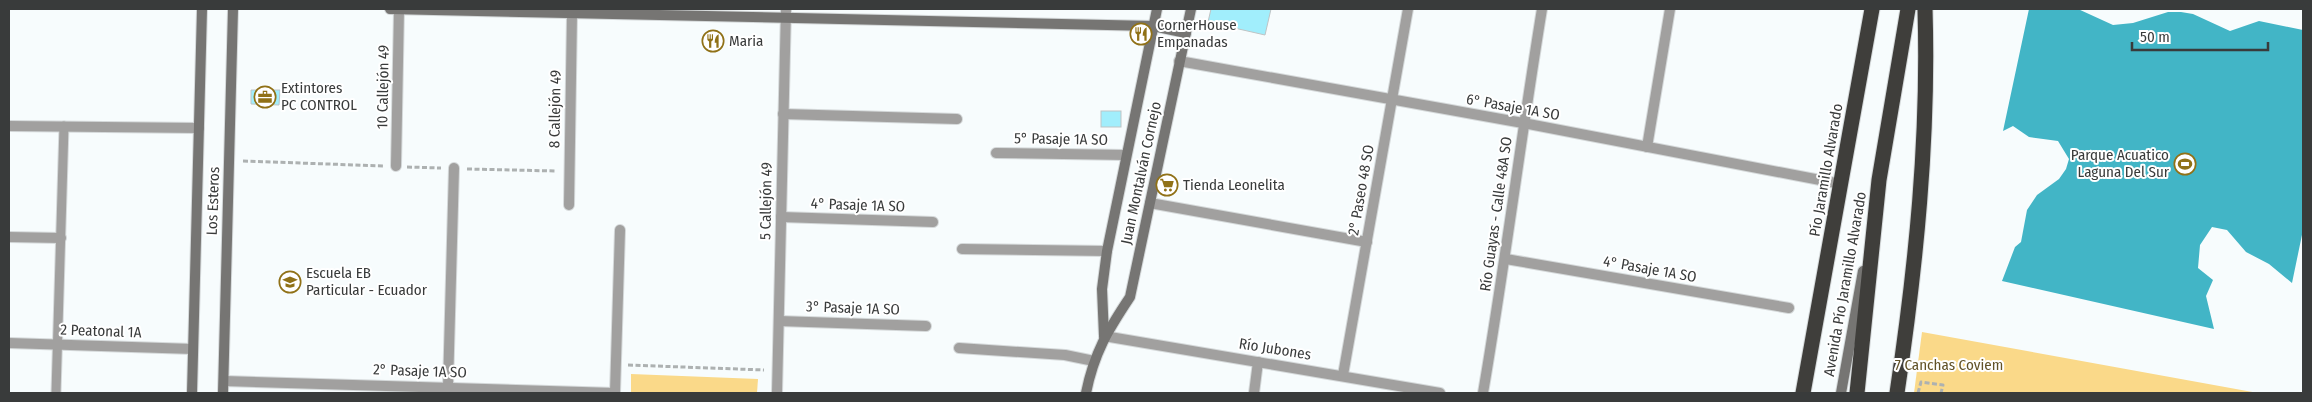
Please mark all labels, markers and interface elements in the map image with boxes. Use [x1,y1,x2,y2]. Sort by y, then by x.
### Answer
place label: CornerHouse Empanadas [1157,16,1237,51]
scale bar [2132,20,2268,52]
restaurant icon: CornerHouse Empanadas [1129,22,1153,46]
text: 50 m [2140,28,2170,46]
restaurant icon: Maria [701,29,725,53]
place label: Maria [729,32,763,50]
street label: 10 Callejón 49 [373,45,393,129]
street label: 8 Callejón 49 [545,70,565,148]
place label: Extintores PC CONTROL [281,79,357,114]
office icon: Extintores PC CONTROL [253,85,277,109]
street label: 6° Pasaje 1A SO [1465,90,1561,124]
street label: Juan Montalván Cornejo [1117,100,1165,246]
street label: Pío Jaramillo Alvarado [1805,102,1847,238]
street label: 5° Pasaje 1A SO [1014,129,1108,149]
street label: Río Guayas - Calle 48A SO [1476,135,1516,293]
street label: 2° Paseo 48 SO [1344,143,1378,237]
place label: Parque Acuatico Laguna Del Sur [2071,146,2170,181]
sports icon: Parque Acuatico Laguna Del Sur [2173,152,2197,176]
street label: 5 Callejón 49 [756,162,776,240]
street label: Los Esteros [203,166,223,236]
supermarket icon: Tienda Leonelita [1155,173,1179,197]
place label: Tienda Leonelita [1183,176,1285,194]
street label: Avenida Pío Jaramillo Alvarado [1820,190,1870,378]
street label: 4° Pasaje 1A SO [810,194,906,216]
street label: 4° Pasaje 1A SO [1602,252,1698,286]
place label: Escuela EB Particular - Ecuador [306,264,428,299]
school or university icon: Escuela EB Particular - Ecuador [278,270,302,294]
street label: 3° Pasaje 1A SO [806,297,900,319]
street label: 2 Peatonal 1A [60,321,142,341]
street label: Río Jubones [1238,334,1312,364]
park label: 7 Canchas Coviem [1895,356,2003,374]
street label: 2° Pasaje 1A SO [373,360,467,382]

